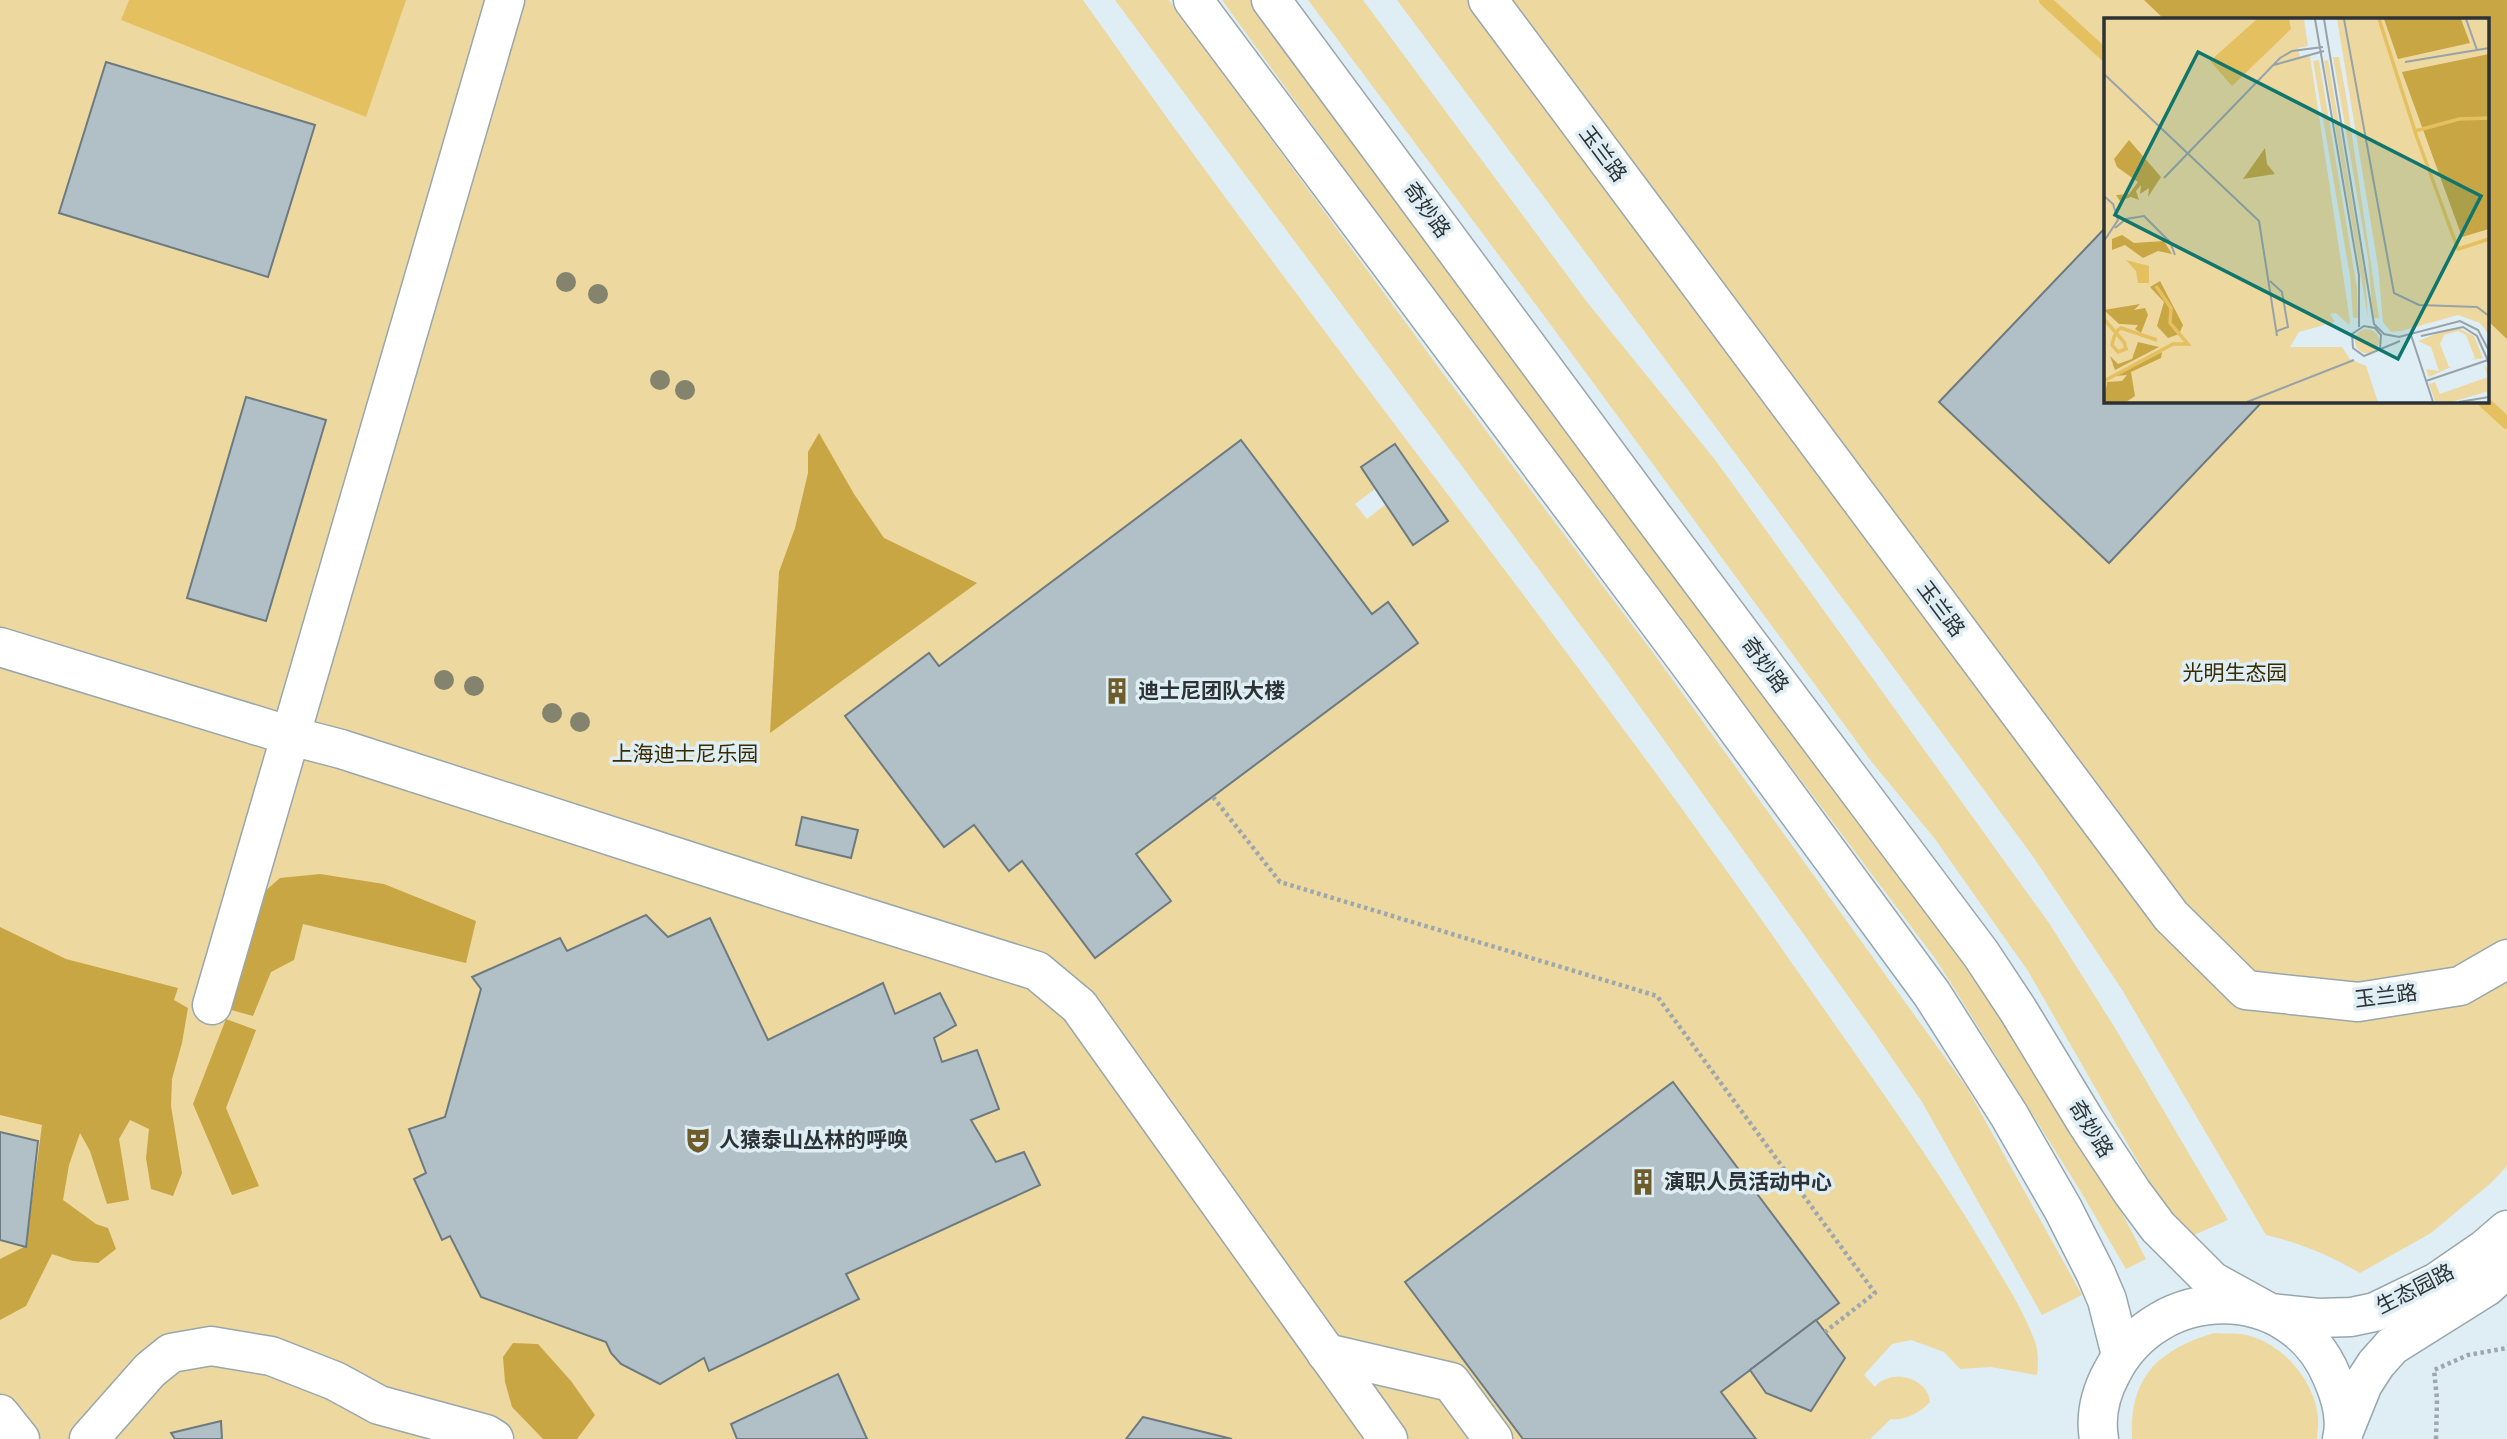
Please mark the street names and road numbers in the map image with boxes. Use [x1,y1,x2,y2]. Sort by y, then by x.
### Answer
street label: 玉兰路 [1574,122,1632,186]
street label: 奇妙路 [1399,177,1455,243]
street label: 玉兰路 [1912,577,1970,641]
street label: 奇妙路 [1736,633,1794,697]
street label: 玉兰路 [2353,980,2419,1012]
street label: 奇妙路 [2064,1096,2118,1162]
street label: 生态园路 [2372,1259,2458,1319]

